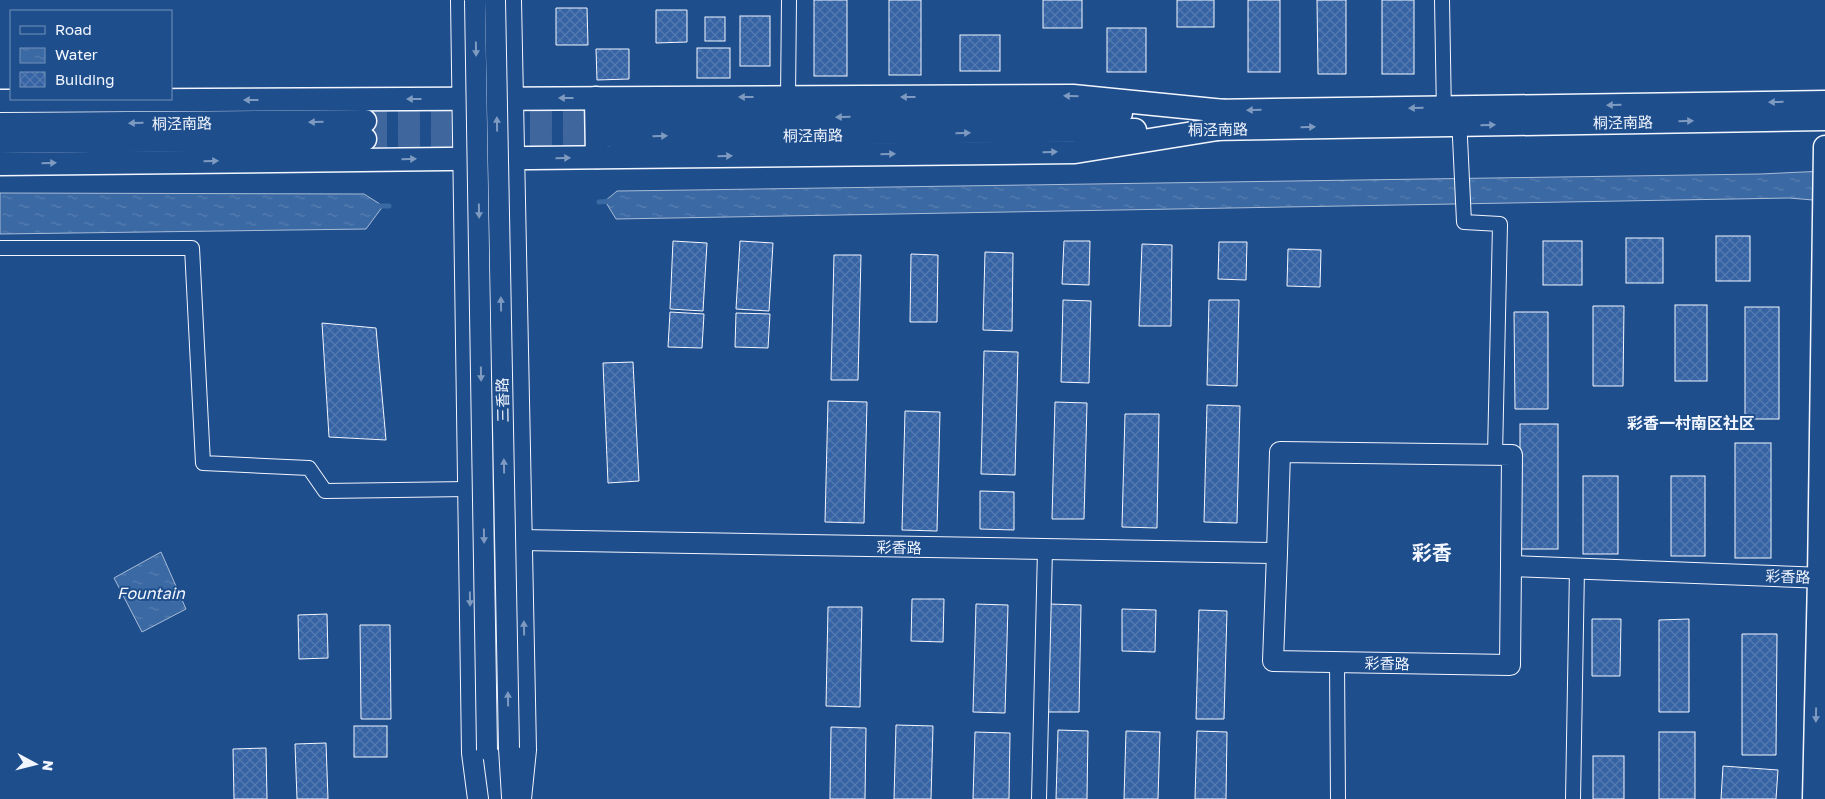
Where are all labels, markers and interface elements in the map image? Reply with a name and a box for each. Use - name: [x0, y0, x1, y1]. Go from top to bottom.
- legend: [10, 10, 172, 100]
- text: Road: [55, 20, 92, 38]
- one-way arrow: [472, 41, 480, 57]
- text: Water: [55, 45, 98, 63]
- text: Building: [55, 70, 115, 88]
- one-way arrow: [1063, 92, 1079, 100]
- one-way arrow: [738, 93, 754, 101]
- one-way arrow: [900, 93, 916, 101]
- one-way arrow: [558, 94, 574, 102]
- one-way arrow: [406, 95, 422, 103]
- one-way arrow: [243, 96, 259, 104]
- one-way arrow: [1768, 98, 1784, 106]
- one-way arrow: [1606, 101, 1622, 109]
- one-way arrow: [1408, 104, 1424, 112]
- one-way arrow: [1246, 106, 1262, 114]
- street label: 桐泾南路: [1593, 112, 1653, 132]
- street label: 桐泾南路: [152, 113, 212, 133]
- one-way arrow: [835, 113, 851, 121]
- one-way arrow: [493, 116, 501, 132]
- one-way arrow: [1678, 117, 1694, 125]
- one-way arrow: [308, 118, 324, 126]
- one-way arrow: [128, 119, 144, 127]
- street label: 桐泾南路: [1188, 119, 1248, 139]
- one-way arrow: [1480, 120, 1496, 128]
- one-way arrow: [1300, 123, 1316, 131]
- street label: 桐泾南路: [783, 125, 843, 145]
- one-way arrow: [955, 129, 971, 137]
- one-way arrow: [652, 132, 668, 140]
- one-way arrow: [1043, 148, 1059, 156]
- one-way arrow: [880, 150, 896, 158]
- one-way arrow: [718, 152, 734, 160]
- one-way arrow: [555, 154, 571, 162]
- one-way arrow: [401, 155, 417, 163]
- one-way arrow: [203, 157, 219, 165]
- one-way arrow: [41, 159, 57, 167]
- one-way arrow: [475, 203, 483, 219]
- one-way arrow: [496, 296, 504, 312]
- one-way arrow: [477, 366, 485, 382]
- street label: 三香路: [493, 377, 511, 423]
- district label: 彩香一村南区社区: [1627, 413, 1755, 433]
- one-way arrow: [499, 458, 507, 474]
- one-way arrow: [480, 528, 488, 544]
- street label: 彩香路: [876, 538, 922, 556]
- district label: 彩香: [1412, 540, 1452, 564]
- street label: 彩香路: [1765, 566, 1811, 586]
- water label: Fountain: [117, 583, 186, 603]
- one-way arrow: [466, 592, 474, 608]
- one-way arrow: [519, 620, 527, 636]
- street label: 彩香路: [1364, 654, 1410, 672]
- one-way arrow: [504, 691, 512, 707]
- one-way arrow: [1812, 707, 1820, 723]
- north arrow: [10, 739, 60, 789]
- text: N: [39, 759, 57, 772]

